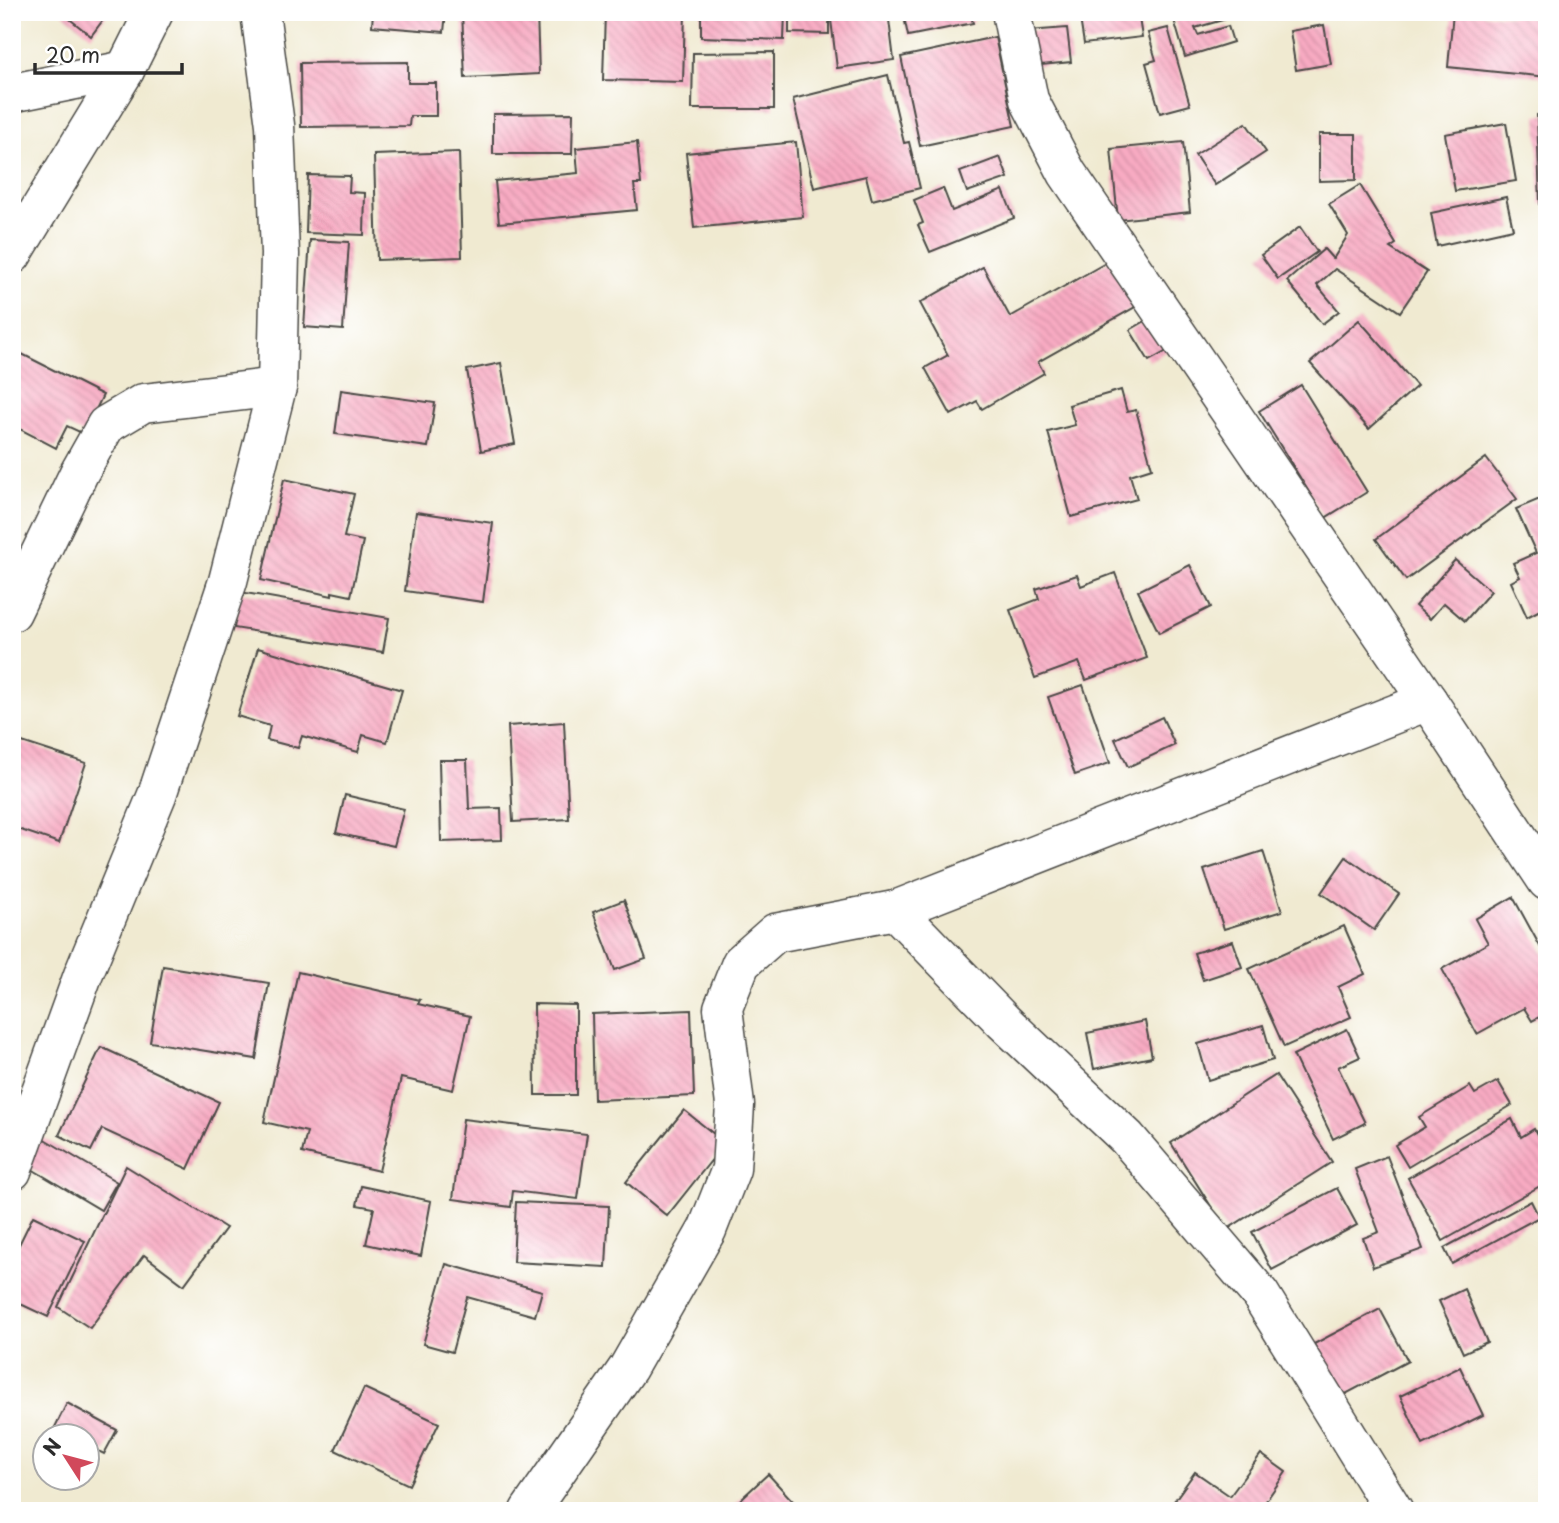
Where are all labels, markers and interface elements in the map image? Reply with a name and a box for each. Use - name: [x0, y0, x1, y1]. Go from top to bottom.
- scale bar: [35, 32, 182, 76]
- text: 20 m: [46, 38, 100, 70]
- north arrow: [32, 1422, 102, 1492]
- text: N: [36, 1432, 67, 1461]

